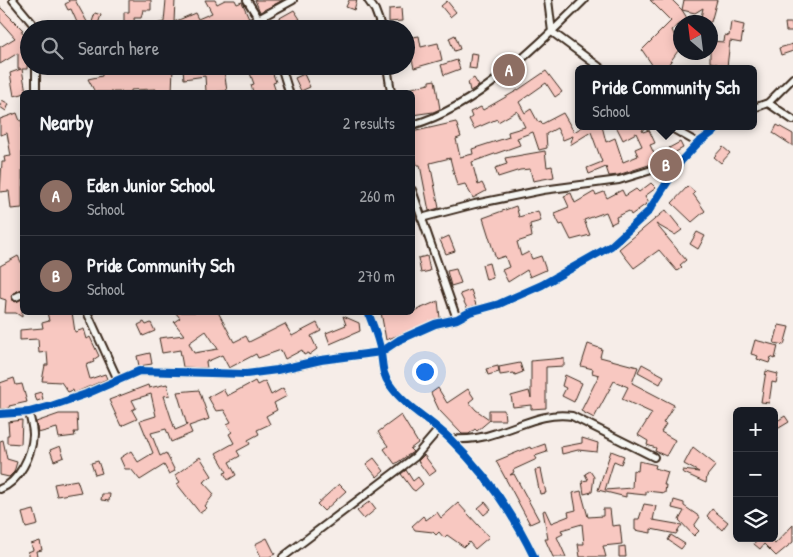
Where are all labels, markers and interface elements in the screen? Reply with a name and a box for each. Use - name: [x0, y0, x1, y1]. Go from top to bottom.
- north arrow: [673, 15, 718, 60]
- search box: [20, 20, 415, 75]
- icon: search: [38, 34, 66, 62]
- text: Search here: [78, 35, 159, 61]
- pin: A: [493, 51, 525, 89]
- popup: [575, 65, 757, 130]
- text: Pride Community Sch: [592, 74, 740, 100]
- text: School: [592, 100, 630, 122]
- text: Nearby: [40, 108, 93, 137]
- text: 2 results: [343, 112, 395, 134]
- pin: B: [650, 146, 682, 184]
- text: Eden Junior School: [87, 172, 215, 198]
- text: A: [52, 185, 60, 207]
- text: 260 m: [359, 185, 395, 207]
- text: School: [87, 198, 124, 220]
- text: Pride Community Sch: [87, 252, 234, 278]
- text: B: [52, 265, 60, 287]
- text: 270 m: [358, 265, 395, 287]
- text: School: [87, 278, 124, 300]
- your location: [412, 359, 438, 385]
- map controls: [733, 407, 778, 542]
- button: +: [733, 407, 778, 452]
- button: −: [733, 452, 778, 497]
- button: layers: [733, 497, 778, 542]

